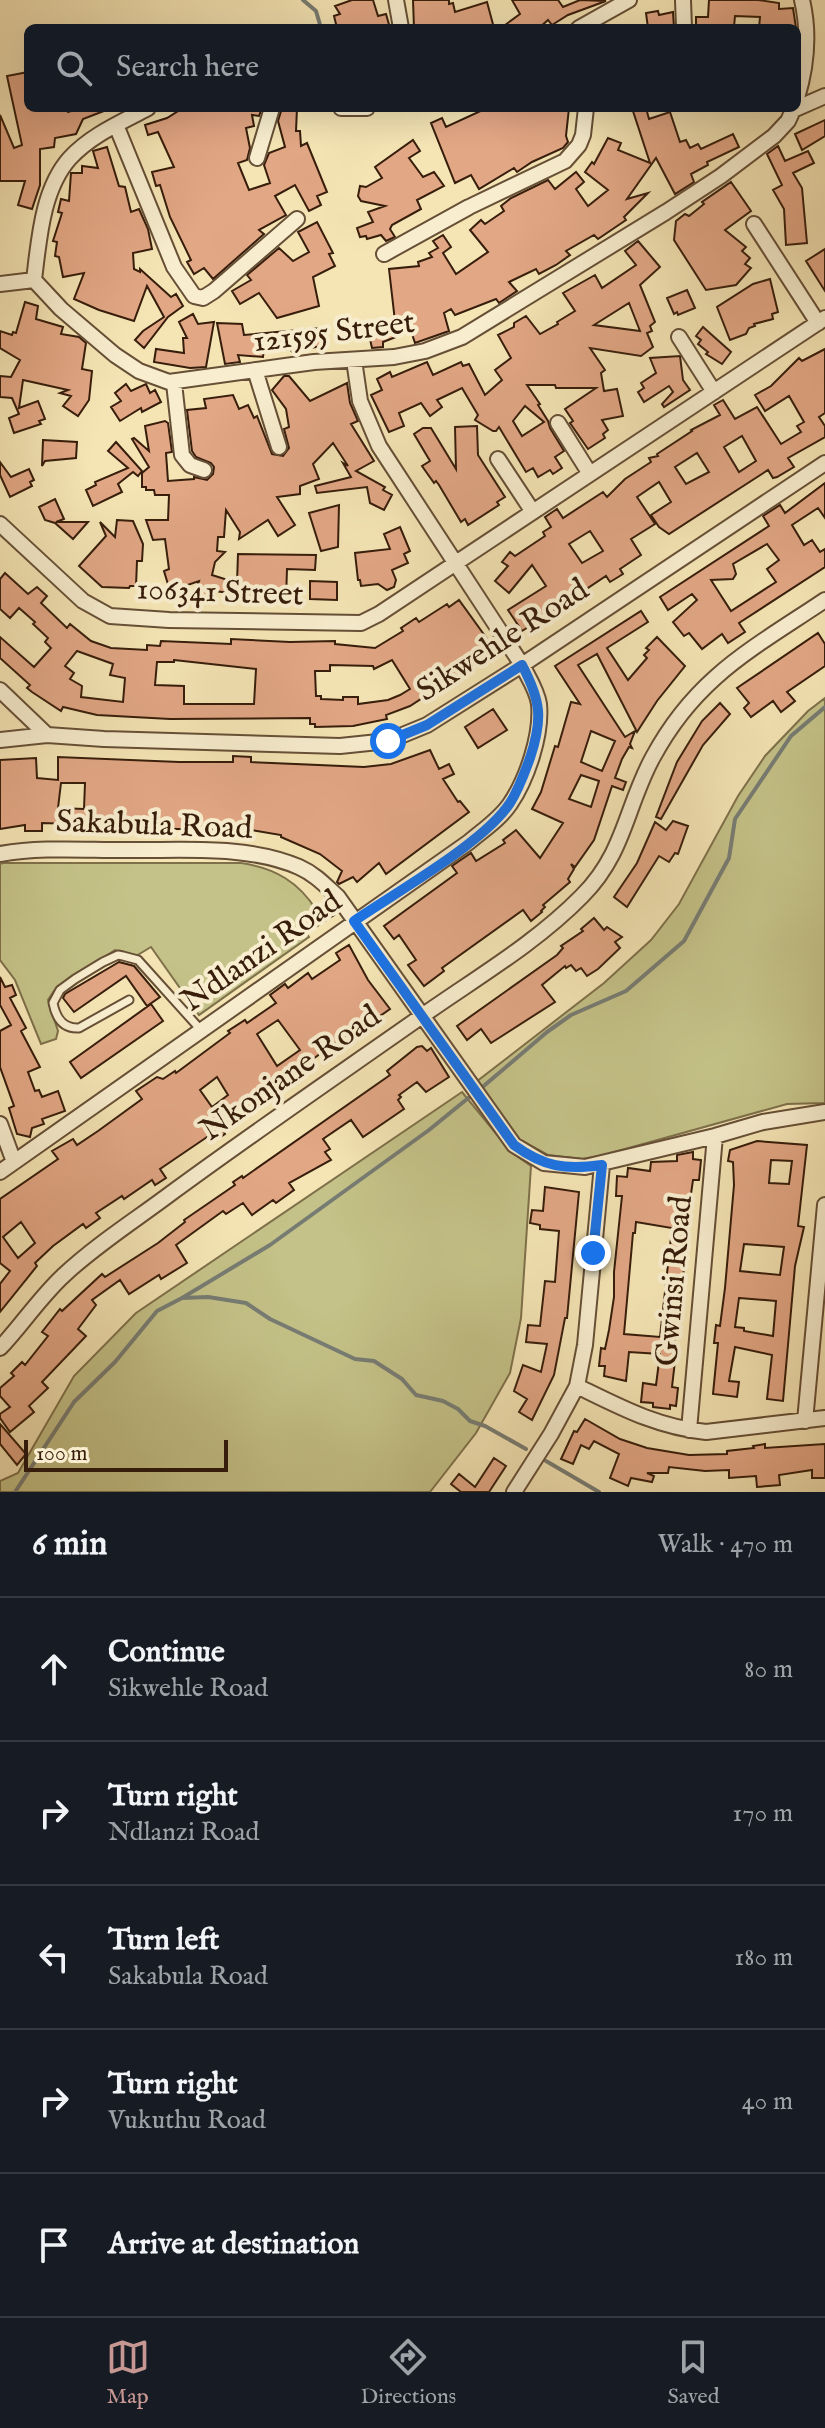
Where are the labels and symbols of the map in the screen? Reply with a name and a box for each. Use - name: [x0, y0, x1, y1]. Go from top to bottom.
- street label: 121595 Street: [251, 303, 417, 363]
- street label: 106341 Street: [136, 570, 304, 616]
- street label: Sikwehle Road: [409, 570, 598, 712]
- route start: [370, 723, 406, 759]
- street label: Sakabula Road: [55, 802, 254, 850]
- street label: Ndlanzi Road: [174, 881, 351, 1022]
- street label: Nkonjane Road: [193, 996, 390, 1151]
- street label: Gwinsi Road: [647, 1193, 703, 1368]
- route end: [575, 1235, 611, 1271]
- scale bar: [24, 1436, 228, 1472]

